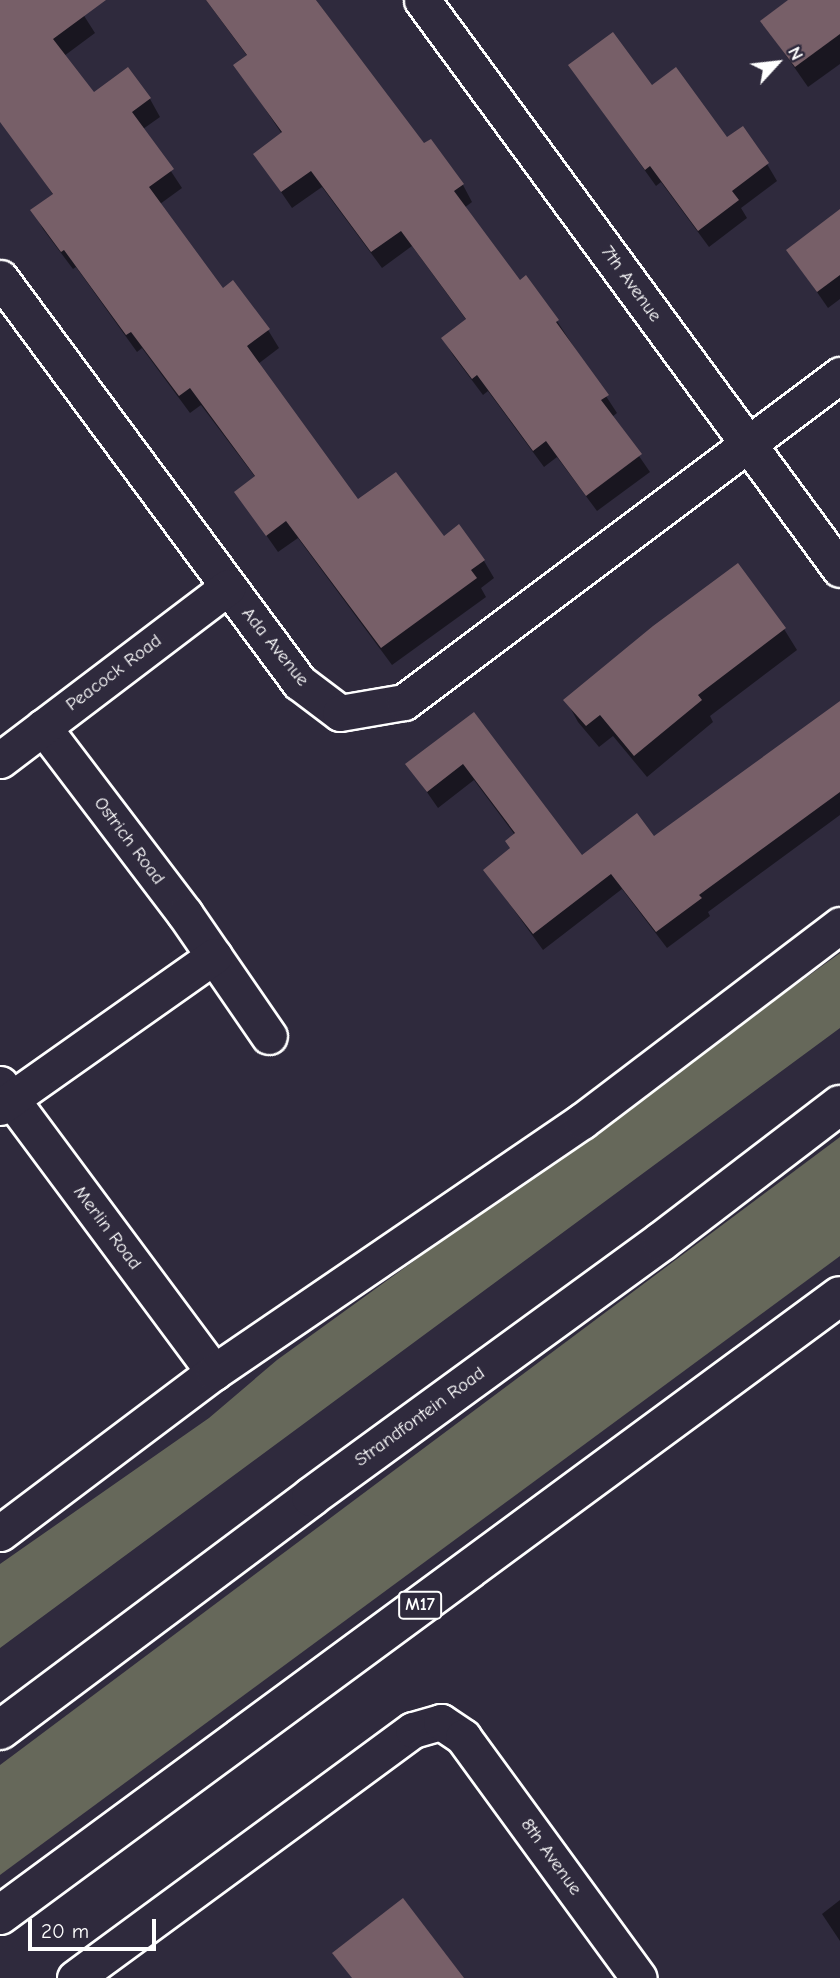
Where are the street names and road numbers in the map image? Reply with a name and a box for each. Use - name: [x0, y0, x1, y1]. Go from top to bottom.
- street label: 7th Avenue: [596, 241, 666, 327]
- street label: Ada Avenue: [236, 603, 314, 691]
- street label: Peacock Road: [62, 630, 166, 716]
- street label: Ostrich Road: [89, 793, 169, 889]
- street label: Merlin Road: [68, 1181, 146, 1275]
- street label: Strandfontein Road: [350, 1362, 490, 1472]
- road number: M17: [397, 1590, 443, 1620]
- street label: 8th Avenue: [515, 1814, 587, 1900]

